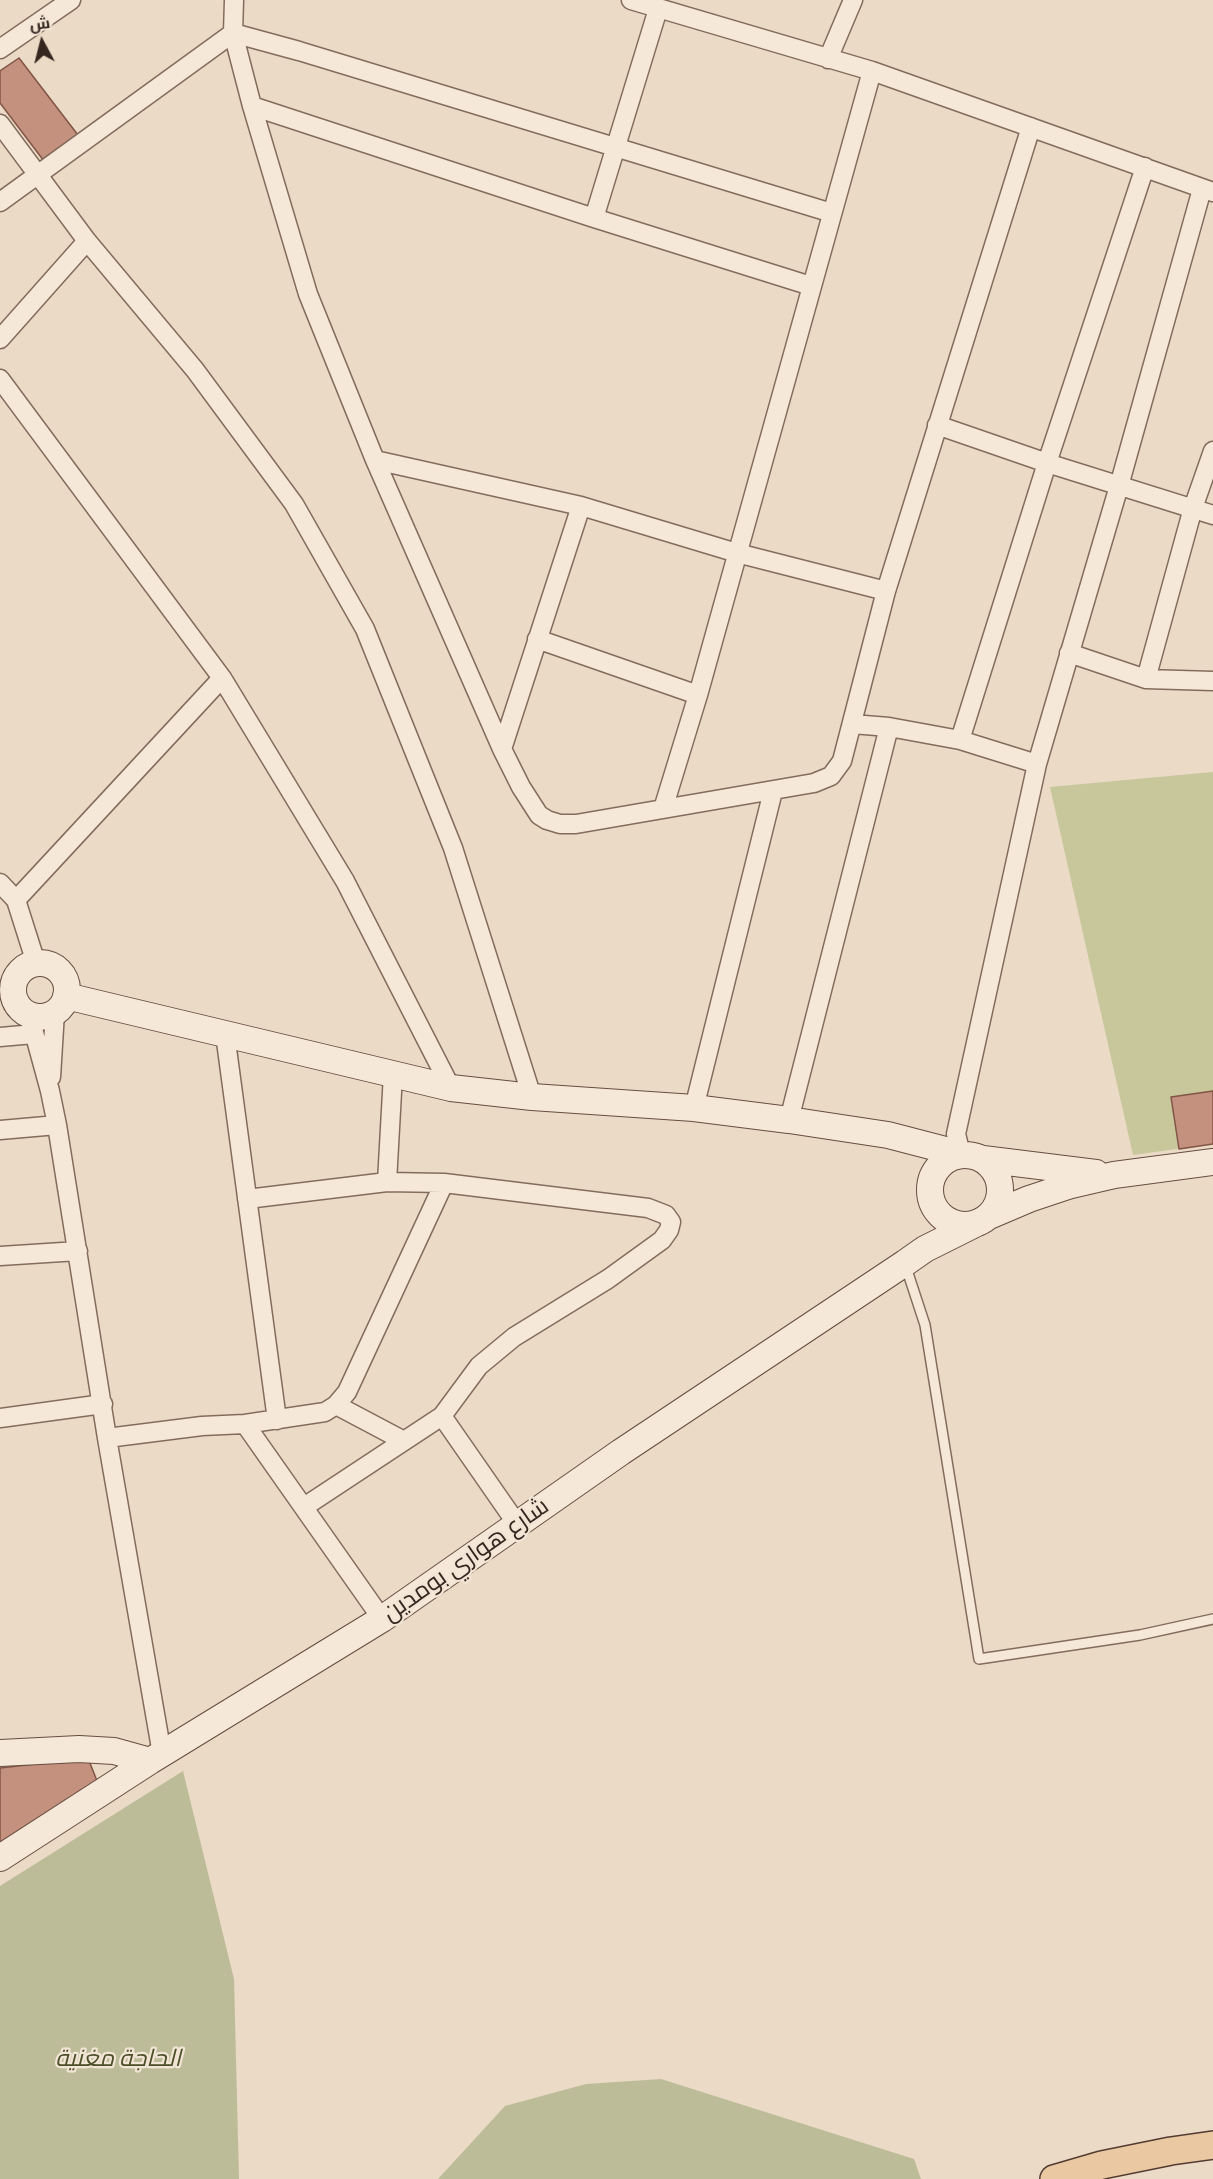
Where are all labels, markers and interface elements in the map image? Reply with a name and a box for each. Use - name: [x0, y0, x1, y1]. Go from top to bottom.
- north arrow: [12, 12, 72, 72]
- text: ش: [28, 13, 51, 34]
- street label: شارع هواري بومدين: [377, 1492, 555, 1628]
- park label: الحاجة مغنية: [55, 2045, 181, 2073]

